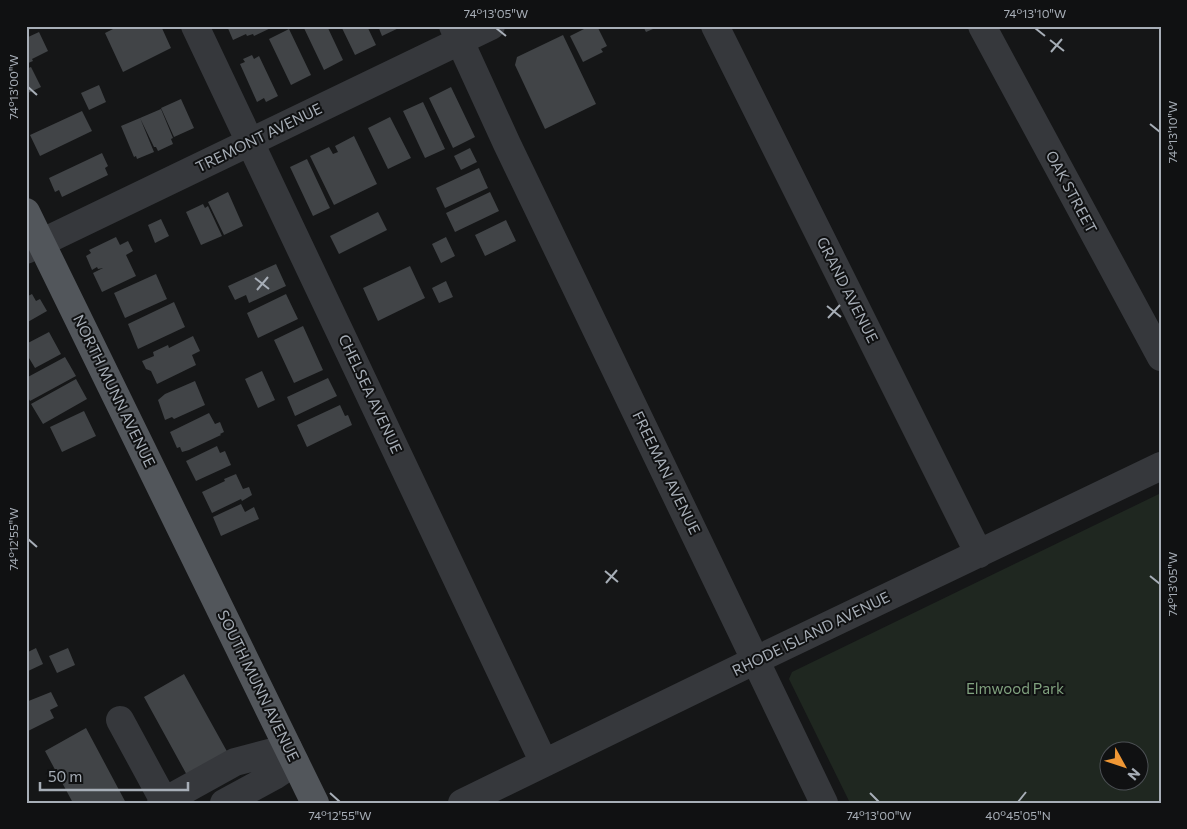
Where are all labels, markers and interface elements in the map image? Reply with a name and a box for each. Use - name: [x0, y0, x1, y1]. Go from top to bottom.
- text: 74°13'05"W: [464, 6, 528, 20]
- text: 74°13'10"W: [1004, 6, 1066, 20]
- text: 74°13'00"W: [6, 54, 20, 120]
- street label: TREMONT AVENUE: [192, 99, 325, 176]
- text: 74°13'10"W: [1165, 101, 1179, 163]
- street label: OAK STREET: [1043, 147, 1101, 236]
- street label: GRAND AVENUE: [813, 234, 882, 346]
- street label: NORTH MUNN AVENUE: [70, 311, 160, 470]
- street label: CHELSEA AVENUE: [335, 331, 406, 456]
- street label: FREEMAN AVENUE: [629, 408, 705, 537]
- text: 74°12'55"W: [6, 507, 20, 571]
- text: 74°13'05"W: [1165, 552, 1179, 616]
- street label: RHODE ISLAND AVENUE: [729, 587, 892, 679]
- street label: SOUTH MUNN AVENUE: [214, 607, 303, 764]
- park label: Elmwood Park: [966, 679, 1064, 697]
- north arrow: [1100, 742, 1150, 792]
- scale bar: [40, 759, 188, 791]
- text: N: [1124, 765, 1144, 784]
- text: 50 m: [48, 767, 82, 785]
- text: 74°12'55"W: [308, 808, 372, 822]
- text: 74°13'00"W: [846, 808, 912, 822]
- text: 40°45'05"N: [985, 808, 1051, 822]

